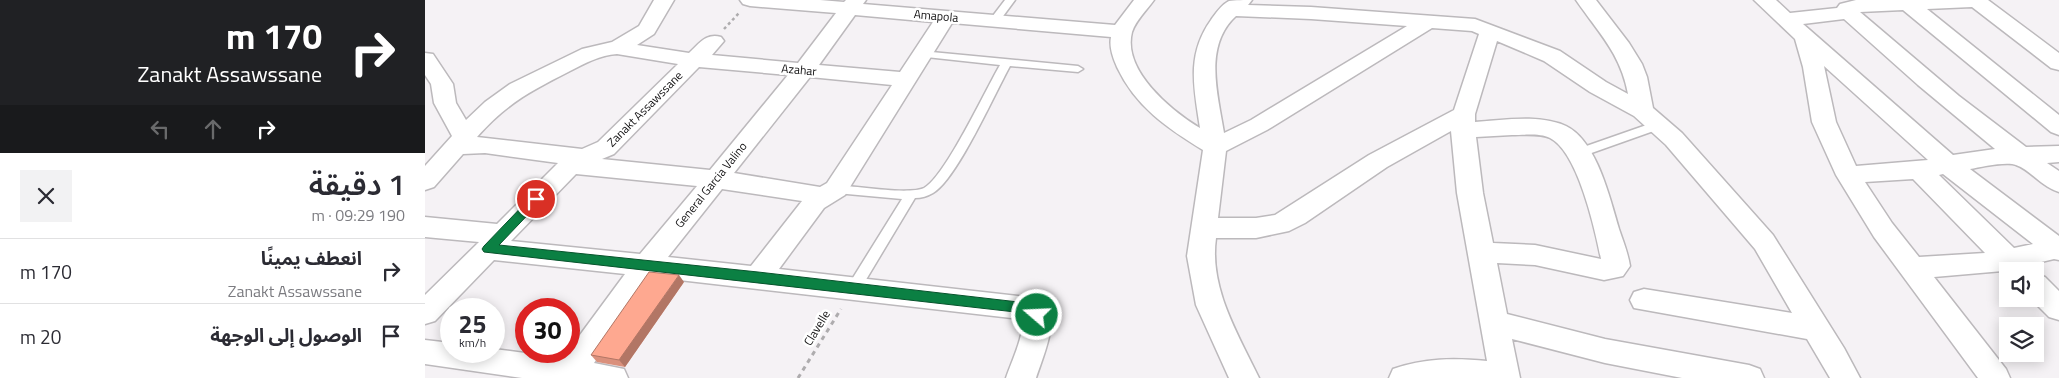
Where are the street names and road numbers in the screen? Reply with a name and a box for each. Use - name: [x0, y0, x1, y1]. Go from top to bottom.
- street label: Amapola: [913, 4, 959, 27]
- street label: Azahar: [781, 59, 817, 81]
- street label: Zanakt Assawssane: [602, 66, 687, 151]
- street label: General Garcia Valino: [670, 137, 751, 232]
- street label: Clavelle: [798, 306, 835, 349]

